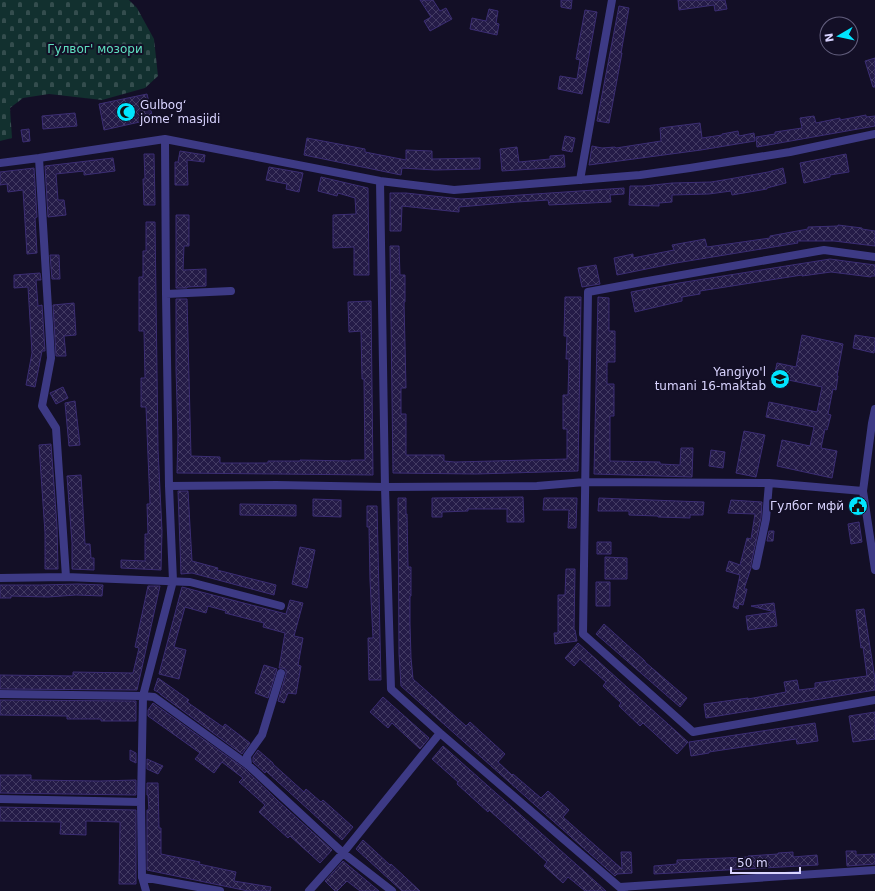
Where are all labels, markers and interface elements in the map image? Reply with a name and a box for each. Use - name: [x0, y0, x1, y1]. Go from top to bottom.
- north arrow: [819, 16, 859, 56]
- text: N: [822, 32, 837, 43]
- park label: Гулвог' мозори: [47, 42, 143, 56]
- place label: Gulbog‘ jome’ masjidi: [139, 98, 220, 126]
- mosque icon: Gulbog‘ jome’ masjidi: [115, 101, 137, 123]
- place label: Yangiyo'l tumani 16-maktab: [655, 365, 766, 393]
- school or university icon: Yangiyo'l tumani 16-maktab: [769, 368, 791, 390]
- public building icon: Гулбог мфй: [847, 495, 869, 517]
- place label: Гулбог мфй: [770, 499, 844, 513]
- scale bar: [731, 849, 800, 875]
- text: 50 m: [737, 856, 768, 870]

